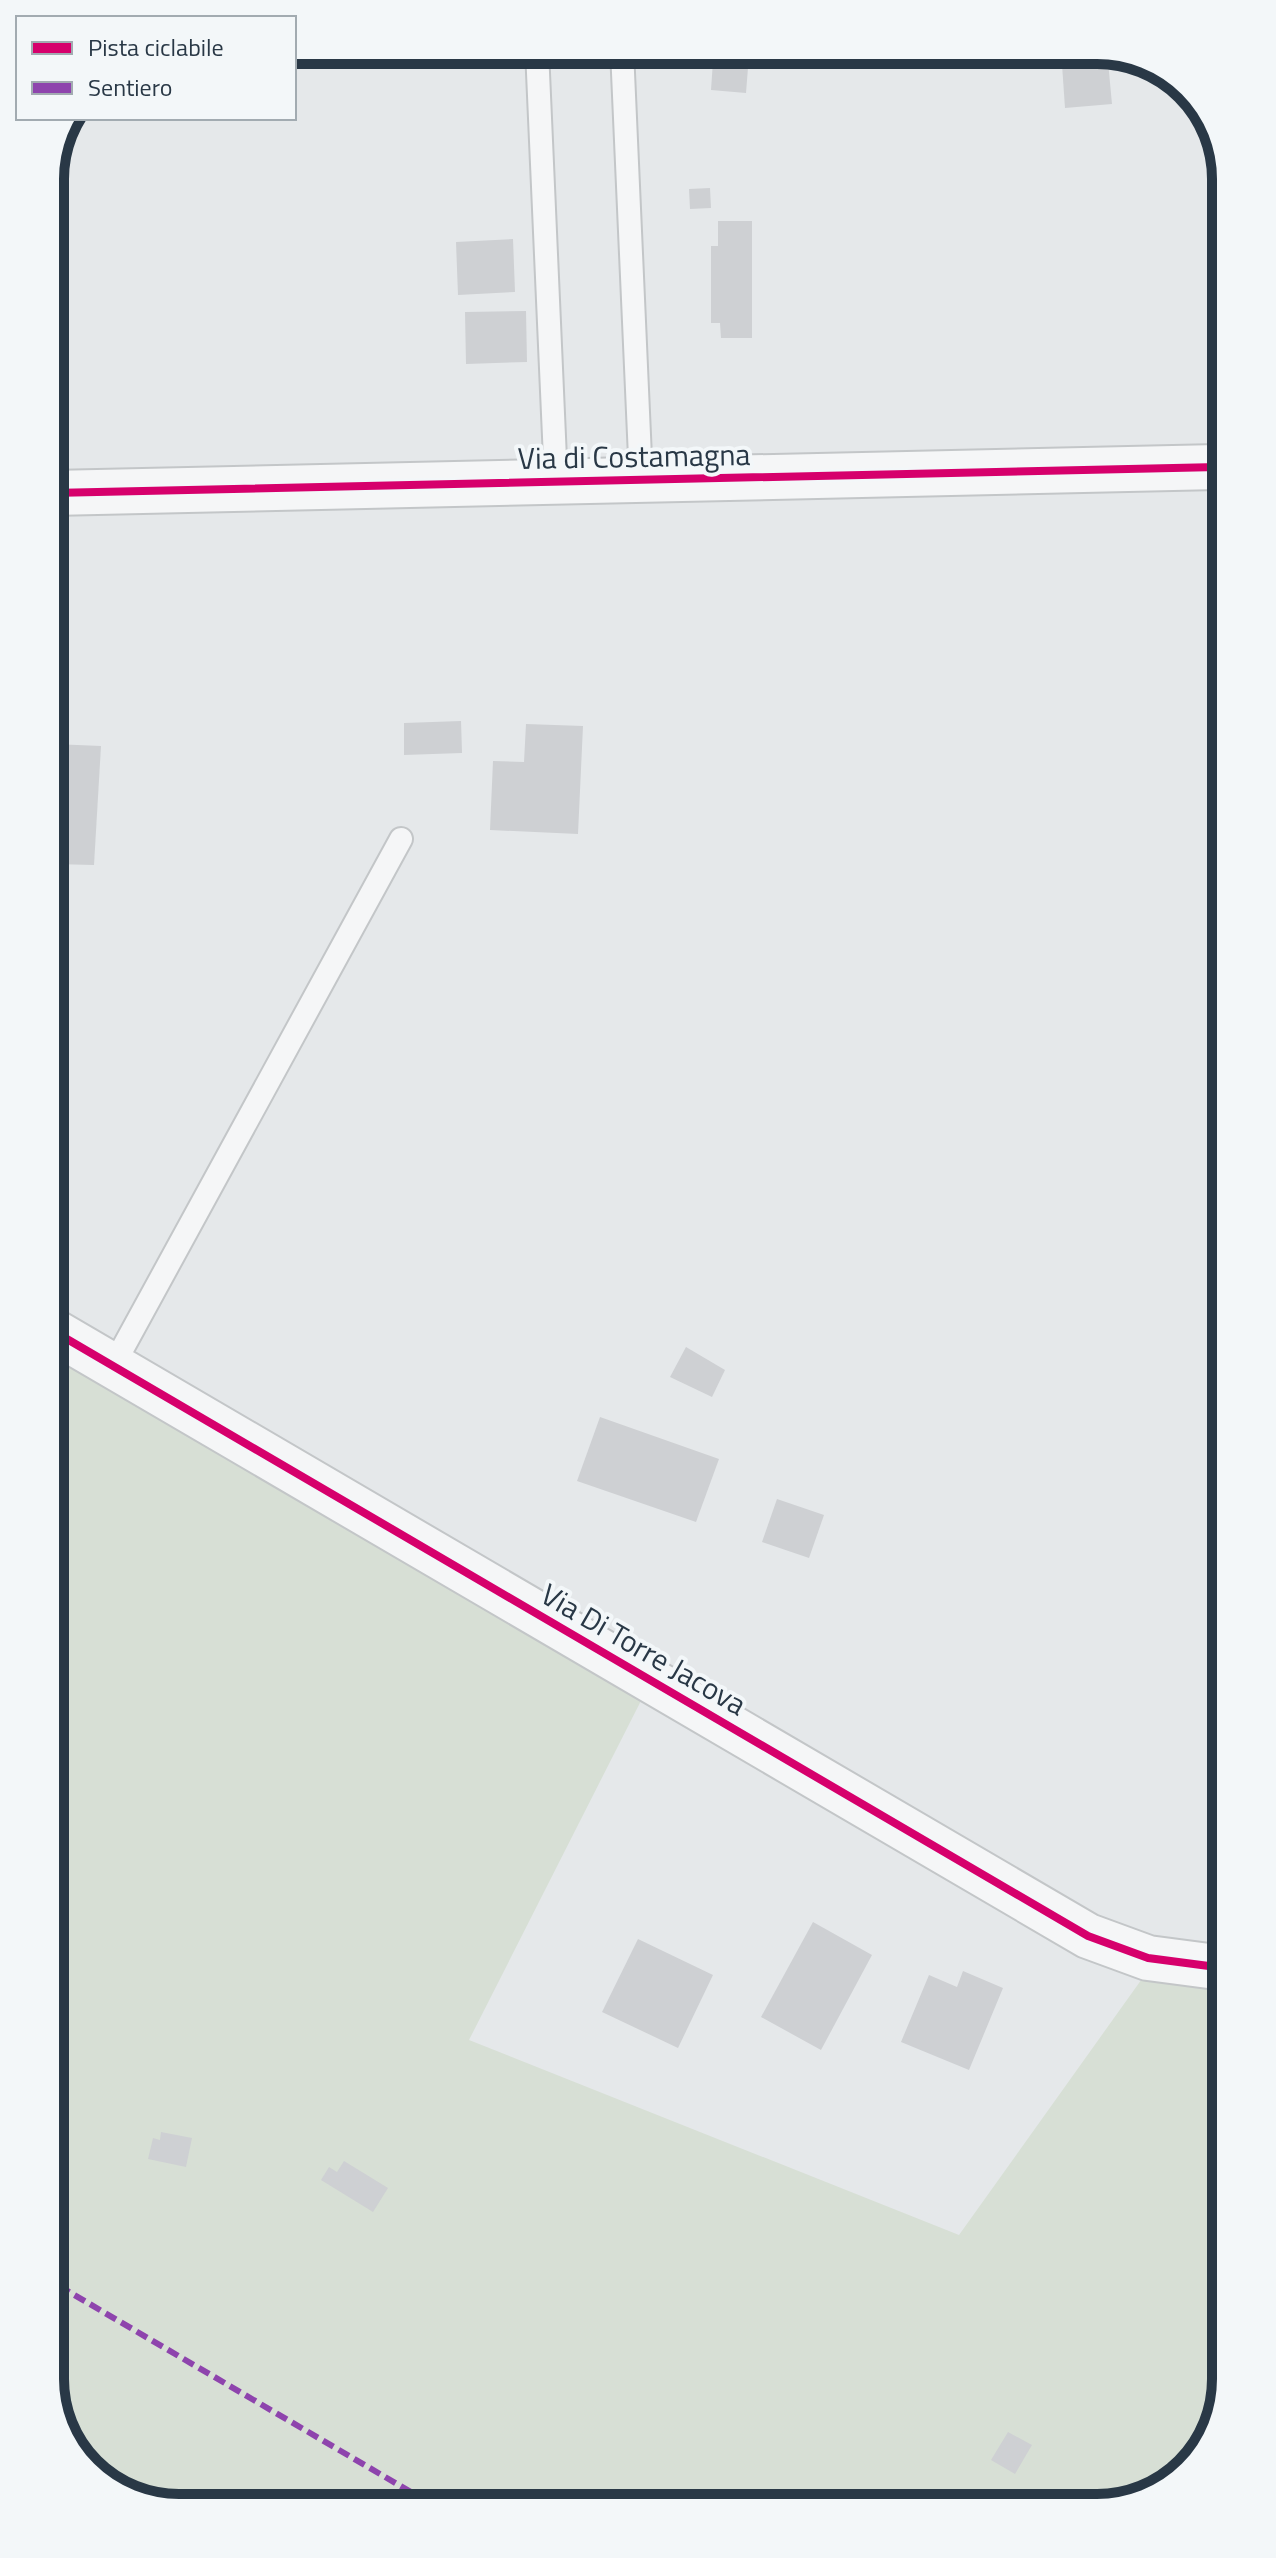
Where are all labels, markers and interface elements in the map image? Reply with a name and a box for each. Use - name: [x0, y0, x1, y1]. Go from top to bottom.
- legend: [16, 16, 296, 120]
- text: Pista ciclabile: [88, 29, 224, 65]
- text: Sentiero: [88, 69, 172, 105]
- street label: Via di Costamagna: [517, 431, 751, 481]
- street label: Via Di Torre Jacova: [533, 1571, 755, 1727]

